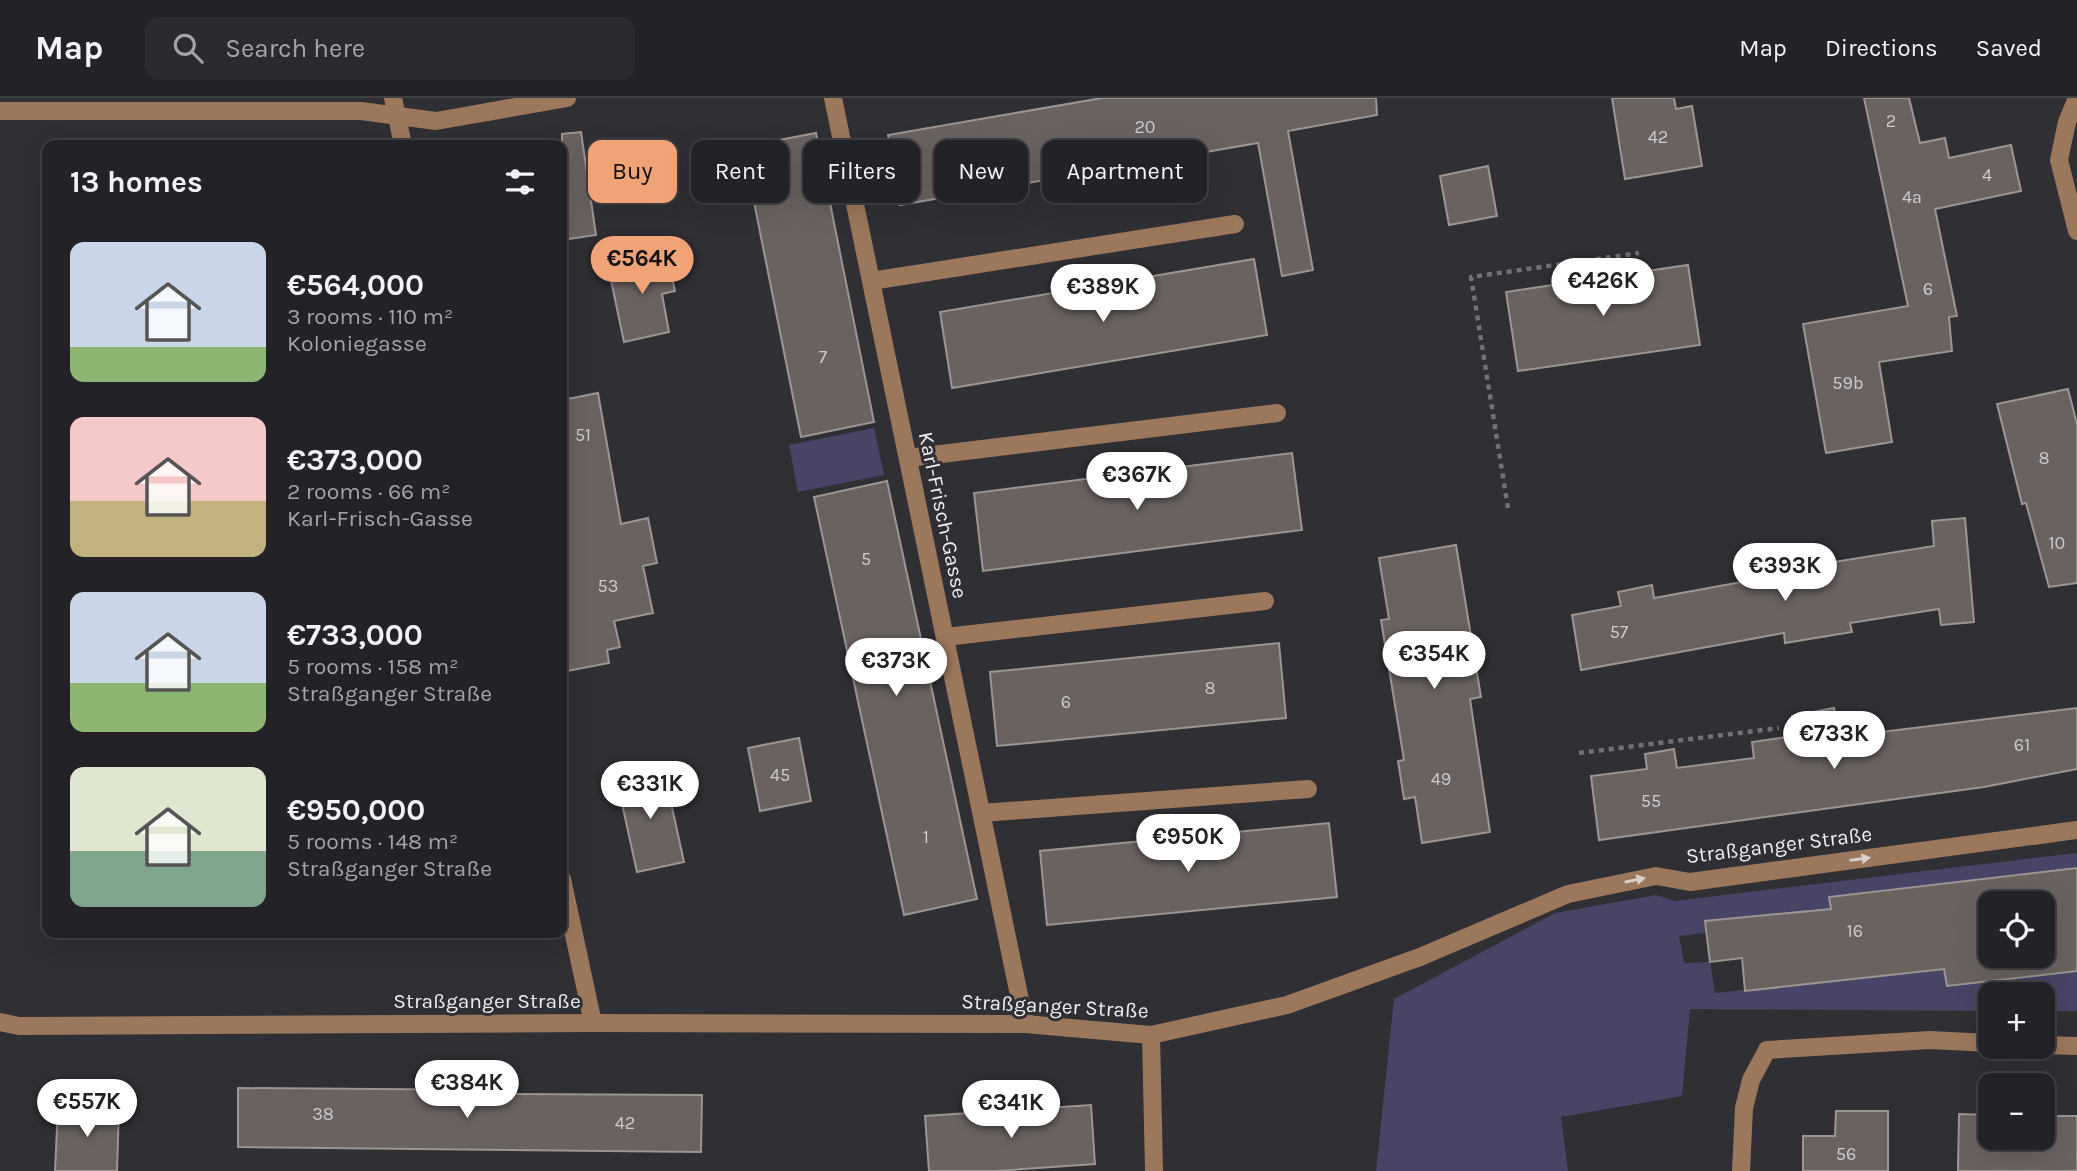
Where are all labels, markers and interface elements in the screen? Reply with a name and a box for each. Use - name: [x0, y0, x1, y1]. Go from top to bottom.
- search box: [145, 17, 635, 80]
- text: Map: [35, 29, 103, 67]
- icon: search: [169, 29, 207, 67]
- text: Search here: [225, 33, 365, 64]
- text: Map: [1739, 34, 1787, 62]
- text: Directions: [1825, 34, 1938, 62]
- text: Saved: [1976, 34, 2042, 62]
- house number: 2: [1886, 110, 1896, 132]
- house number: 20: [1134, 116, 1156, 138]
- house number: 42: [1648, 126, 1668, 148]
- chip: Buy: [588, 140, 677, 203]
- chip: Rent: [691, 140, 789, 203]
- chip: Filters: [803, 140, 920, 203]
- chip: New: [934, 140, 1028, 203]
- chip: Apartment: [1042, 140, 1207, 203]
- icon: filters: [501, 163, 539, 201]
- text: 13 homes: [70, 164, 203, 200]
- house number: 4: [1982, 164, 1992, 186]
- house number: 4a: [1902, 186, 1922, 208]
- pin: €564K: [593, 236, 691, 296]
- text: €564K: [607, 245, 677, 272]
- pin: €426K: [1554, 258, 1652, 318]
- pin: €389K: [1054, 264, 1152, 324]
- text: €564,000: [287, 267, 424, 303]
- text: €426K: [1567, 267, 1639, 294]
- icon: home: [126, 270, 210, 354]
- text: €389K: [1067, 273, 1139, 300]
- house number: 6: [1923, 278, 1933, 300]
- text: 3 rooms · 110 m²: [287, 303, 453, 330]
- text: Koloniegasse: [287, 330, 427, 357]
- house number: 7: [819, 346, 828, 368]
- house number: 59b: [1832, 372, 1864, 394]
- house number: 51: [575, 424, 591, 446]
- street label: Karl-Frisch-Gasse: [914, 429, 972, 601]
- text: €373,000: [287, 442, 423, 478]
- icon: home: [126, 445, 210, 529]
- house number: 8: [2038, 447, 2050, 469]
- pin: €367K: [1088, 452, 1186, 512]
- text: €367K: [1102, 461, 1172, 488]
- text: 2 rooms · 66 m²: [287, 478, 450, 505]
- text: Karl-Frisch-Gasse: [287, 505, 473, 532]
- house number: 10: [2049, 532, 2065, 554]
- pin: €393K: [1736, 544, 1834, 603]
- house number: 5: [861, 548, 871, 570]
- text: €393K: [1749, 552, 1821, 579]
- house number: 53: [598, 575, 618, 597]
- text: €733,000: [287, 617, 423, 653]
- icon: home: [126, 620, 210, 704]
- house number: 57: [1610, 621, 1629, 643]
- pin: €354K: [1385, 632, 1483, 691]
- pin: €373K: [847, 638, 945, 698]
- text: €354K: [1399, 640, 1470, 667]
- text: €373K: [861, 647, 931, 674]
- text: 5 rooms · 158 m²: [287, 653, 458, 680]
- house number: 8: [1204, 677, 1216, 699]
- text: Straßganger Straße: [287, 680, 492, 707]
- house number: 6: [1061, 691, 1071, 713]
- pin: €733K: [1785, 712, 1883, 771]
- text: €733K: [1799, 720, 1869, 747]
- house number: 61: [2014, 734, 2030, 756]
- pin: €331K: [601, 762, 699, 821]
- house number: 45: [770, 764, 790, 786]
- house number: 49: [1431, 768, 1451, 790]
- text: €331K: [617, 770, 683, 797]
- house number: 55: [1641, 790, 1661, 812]
- text: €950,000: [287, 792, 425, 828]
- icon: home: [126, 795, 210, 879]
- pin: €950K: [1139, 814, 1237, 874]
- street label: Straßganger Straße: [1685, 822, 1873, 868]
- text: €950K: [1152, 823, 1224, 850]
- house number: 1: [923, 826, 929, 848]
- text: 5 rooms · 148 m²: [287, 828, 458, 855]
- one-way arrow: [1849, 853, 1871, 864]
- text: Straßganger Straße: [287, 855, 492, 882]
- one-way arrow: [1624, 875, 1646, 886]
- map controls: [1978, 891, 2055, 1150]
- button: locate: [1978, 891, 2055, 968]
- house number: 16: [1847, 920, 1863, 942]
- button: +: [1978, 982, 2055, 1059]
- street label: Straßganger Straße: [393, 989, 581, 1013]
- street label: Straßganger Straße: [961, 989, 1149, 1023]
- pin: €384K: [418, 1060, 516, 1120]
- text: €384K: [431, 1069, 503, 1096]
- button: −: [1978, 1073, 2055, 1150]
- pin: €557K: [38, 1080, 136, 1139]
- pin: €341K: [962, 1080, 1060, 1140]
- text: €557K: [53, 1088, 121, 1115]
- text: €341K: [978, 1089, 1044, 1116]
- house number: 38: [312, 1103, 334, 1125]
- house number: 42: [615, 1112, 635, 1134]
- house number: 56: [1836, 1143, 1856, 1165]

